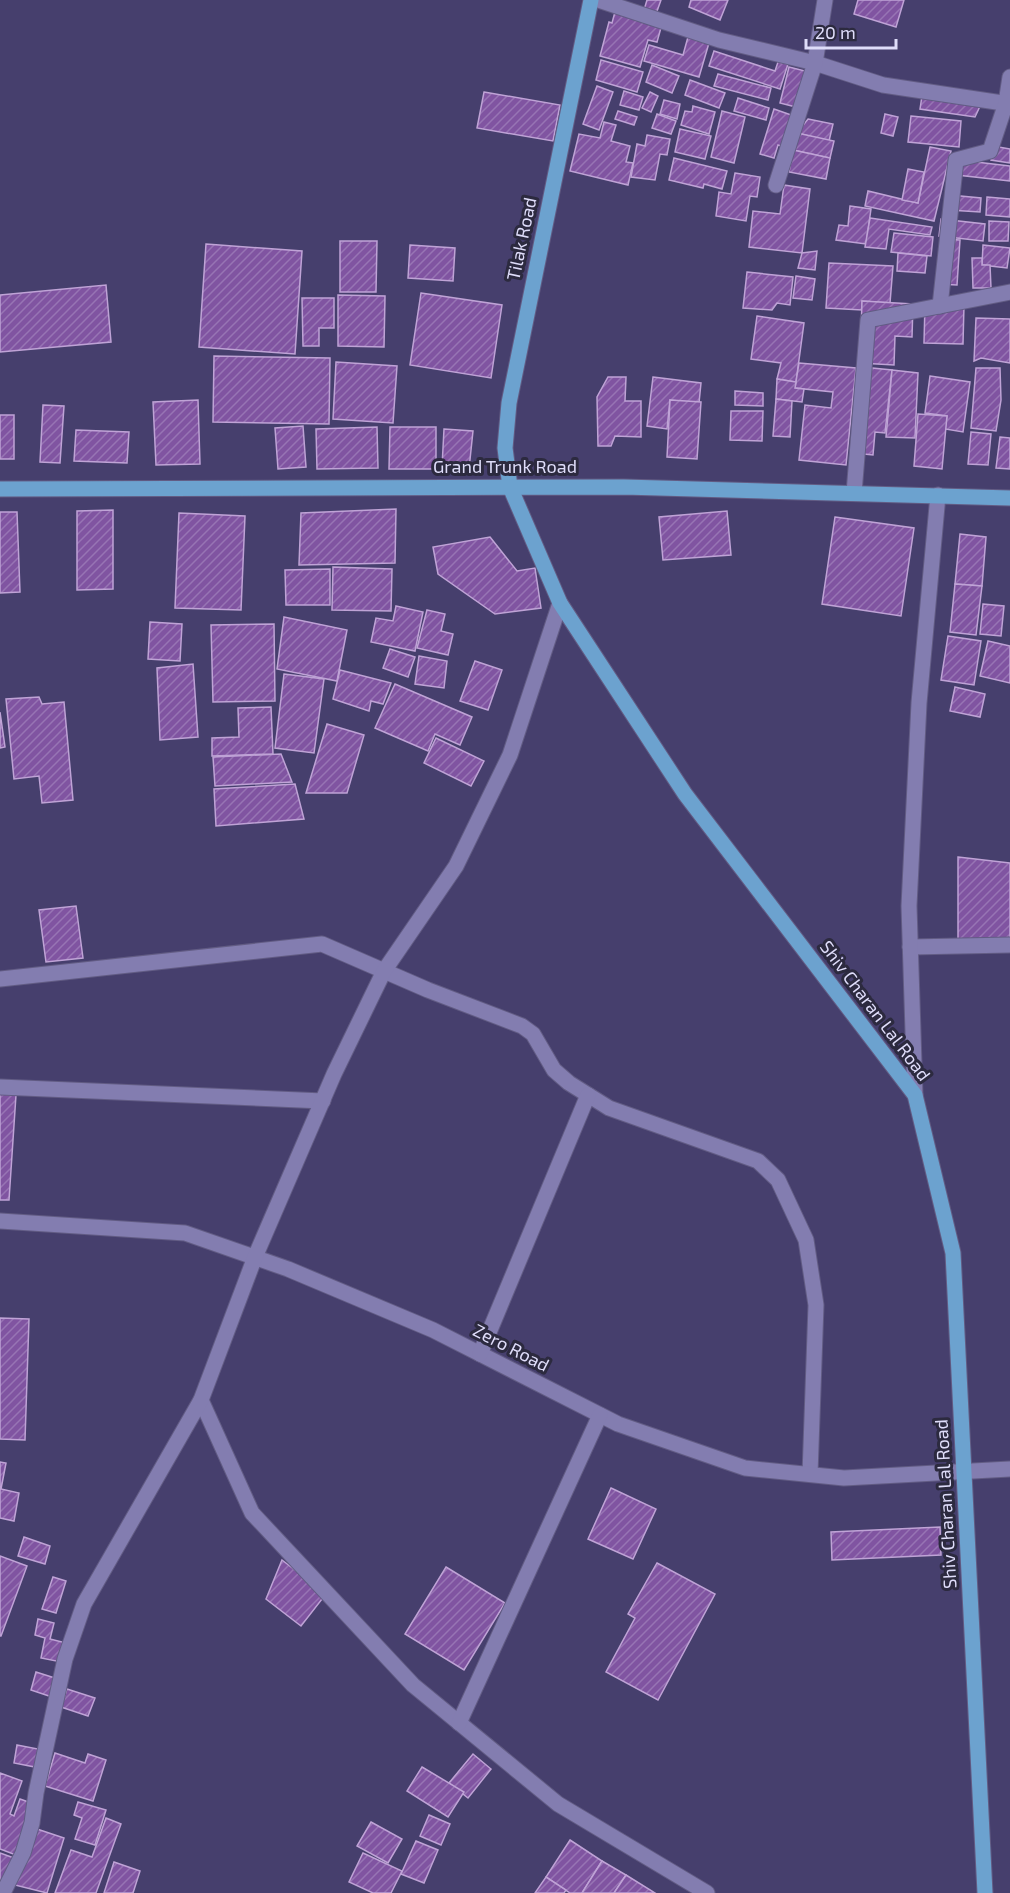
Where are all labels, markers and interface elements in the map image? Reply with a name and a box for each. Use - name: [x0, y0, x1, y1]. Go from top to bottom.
- scale bar: [806, 12, 896, 50]
- text: 20 m: [815, 21, 856, 43]
- street label: Tilak Road: [501, 195, 541, 282]
- street label: Grand Trunk Road: [433, 455, 577, 477]
- street label: Shiv Charan Lal Road: [816, 936, 936, 1085]
- street label: Zero Road: [470, 1319, 553, 1376]
- street label: Shiv Charan Lal Road: [930, 1419, 960, 1589]

